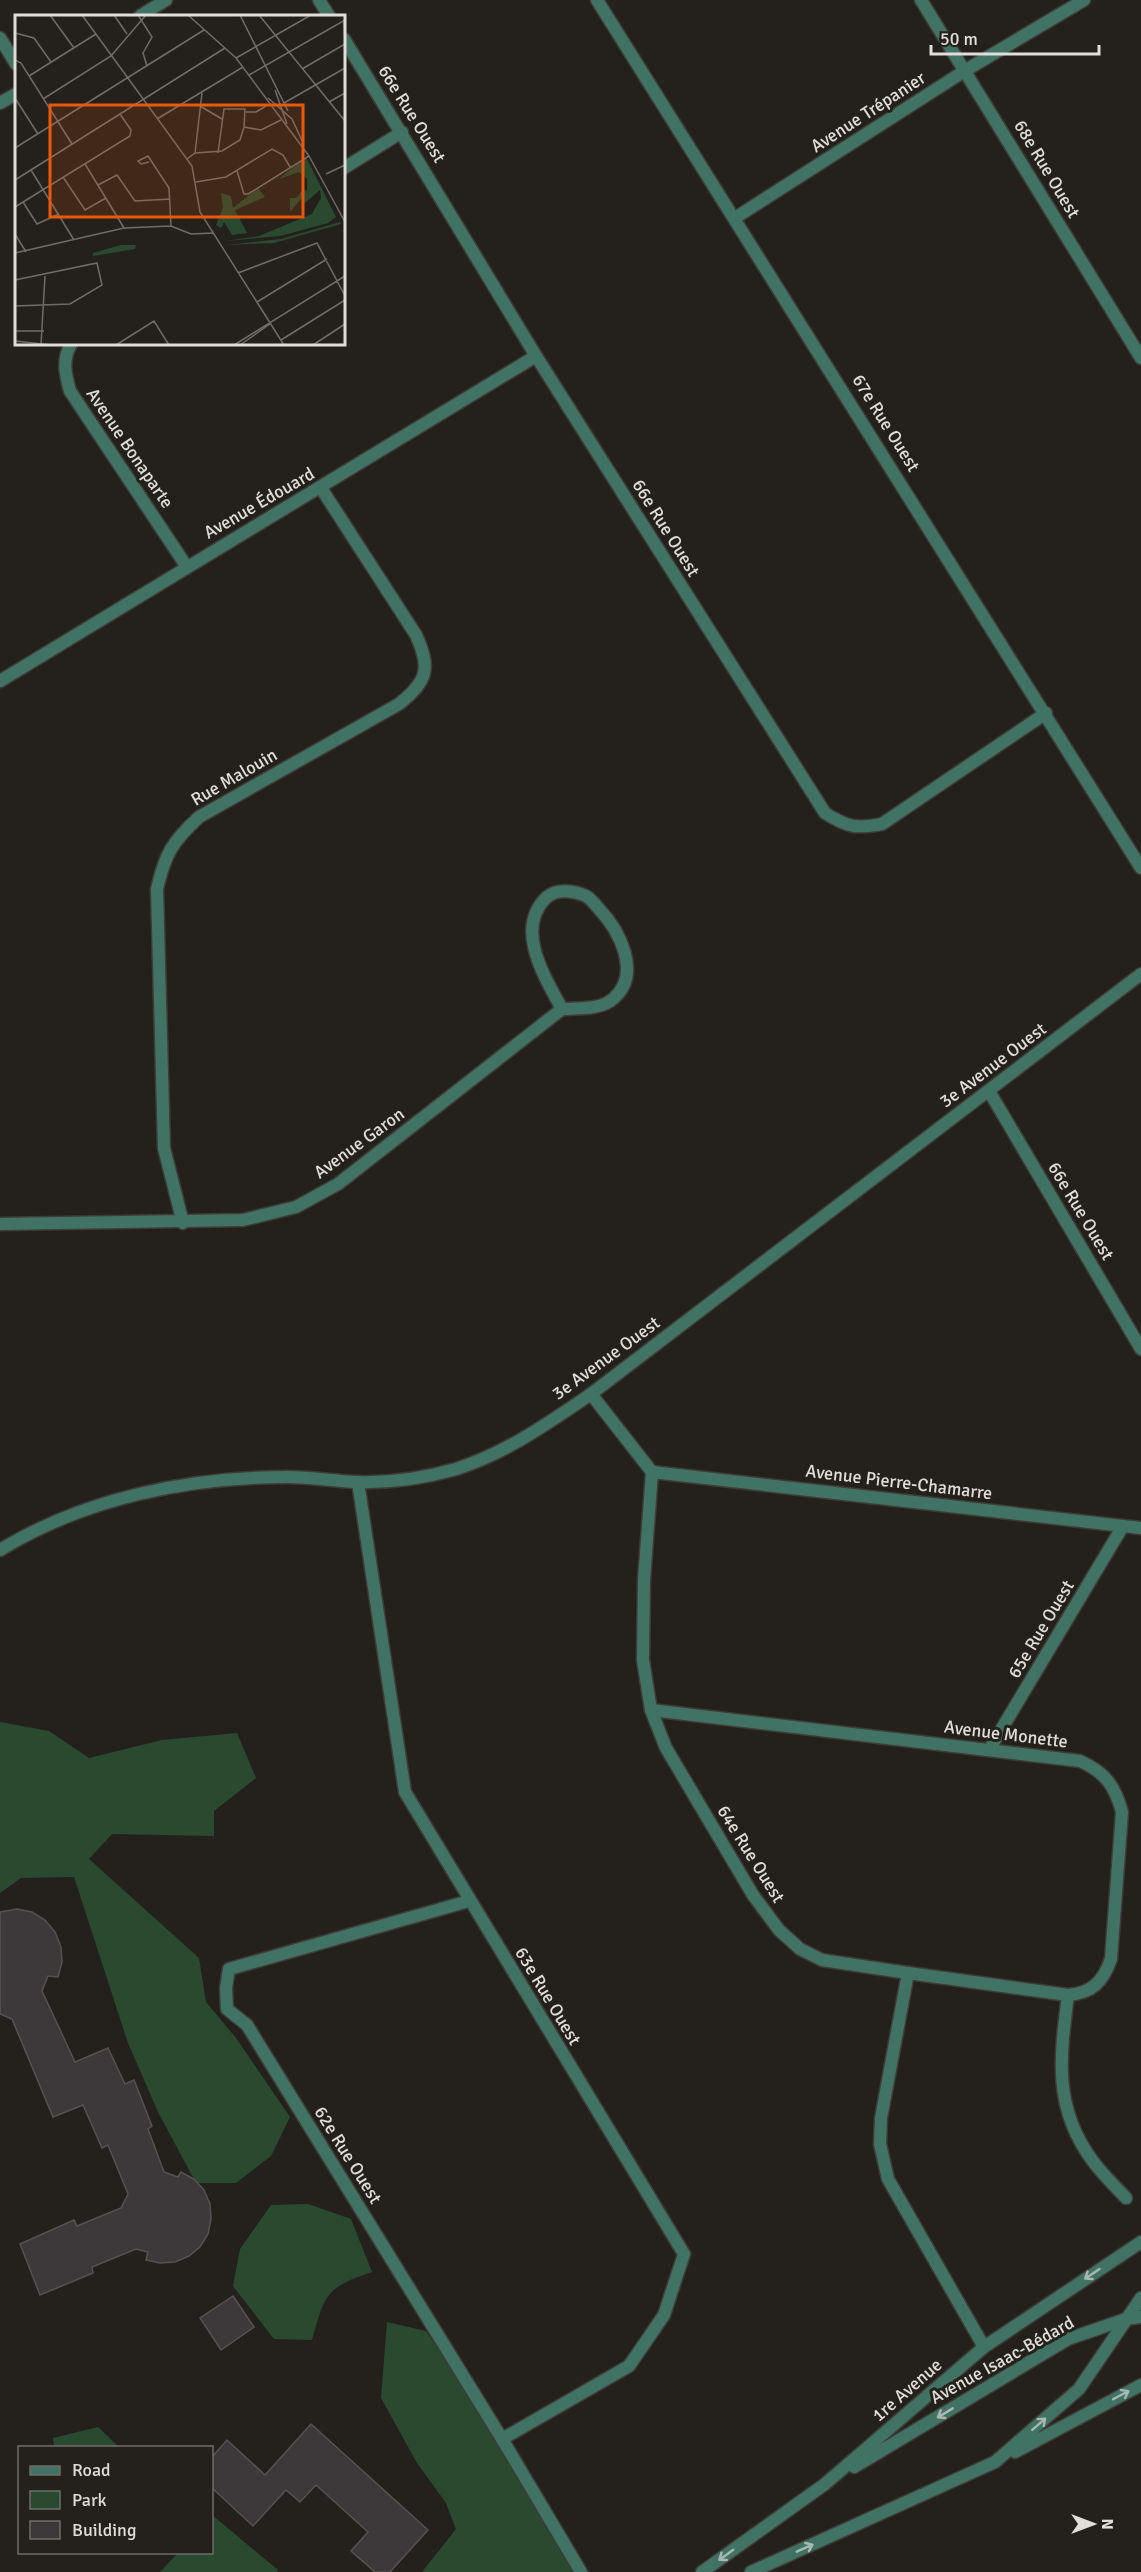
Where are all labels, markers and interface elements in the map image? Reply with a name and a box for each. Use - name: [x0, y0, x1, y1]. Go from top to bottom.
- inset map: [15, 15, 345, 345]
- scale bar: [931, 18, 1099, 56]
- text: 50 m: [940, 28, 978, 50]
- street label: 66e Rue Ouest: [373, 61, 451, 167]
- street label: Avenue Trépanier: [806, 66, 930, 157]
- street label: 68e Rue Ouest: [1009, 116, 1085, 222]
- street label: 67e Rue Ouest: [847, 370, 925, 476]
- street label: Avenue Bonaparte: [82, 384, 178, 512]
- street label: Avenue Édouard: [200, 462, 318, 544]
- street label: 66e Rue Ouest: [627, 475, 705, 581]
- street label: Rue Malouin: [187, 744, 281, 810]
- street label: 3e Avenue Ouest: [935, 1018, 1051, 1112]
- street label: Avenue Garon: [309, 1103, 409, 1183]
- street label: 66e Rue Ouest: [1043, 1158, 1119, 1264]
- street label: 3e Avenue Ouest: [548, 1312, 664, 1404]
- street label: Avenue Pierre-Chamarre: [804, 1460, 994, 1504]
- street label: 65e Rue Ouest: [1003, 1576, 1079, 1682]
- street label: Avenue Monette: [943, 1715, 1069, 1753]
- street label: 64e Rue Ouest: [712, 1801, 790, 1907]
- street label: 63e Rue Ouest: [510, 1943, 586, 2049]
- street label: 62e Rue Ouest: [309, 2102, 387, 2208]
- one-way arrow: [1085, 2268, 1101, 2280]
- street label: Avenue Isaac-Bédard: [926, 2311, 1078, 2409]
- street label: 1re Avenue: [868, 2354, 946, 2426]
- one-way arrow: [1111, 2389, 1129, 2400]
- one-way arrow: [936, 2408, 954, 2419]
- one-way arrow: [1031, 2417, 1046, 2431]
- legend: [18, 2446, 213, 2554]
- text: Road: [72, 2459, 111, 2481]
- text: Park: [72, 2489, 107, 2511]
- north arrow: [1063, 2494, 1123, 2554]
- text: N: [1097, 2518, 1117, 2530]
- text: Building: [72, 2519, 136, 2541]
- one-way arrow: [795, 2542, 813, 2553]
- one-way arrow: [718, 2549, 734, 2561]

